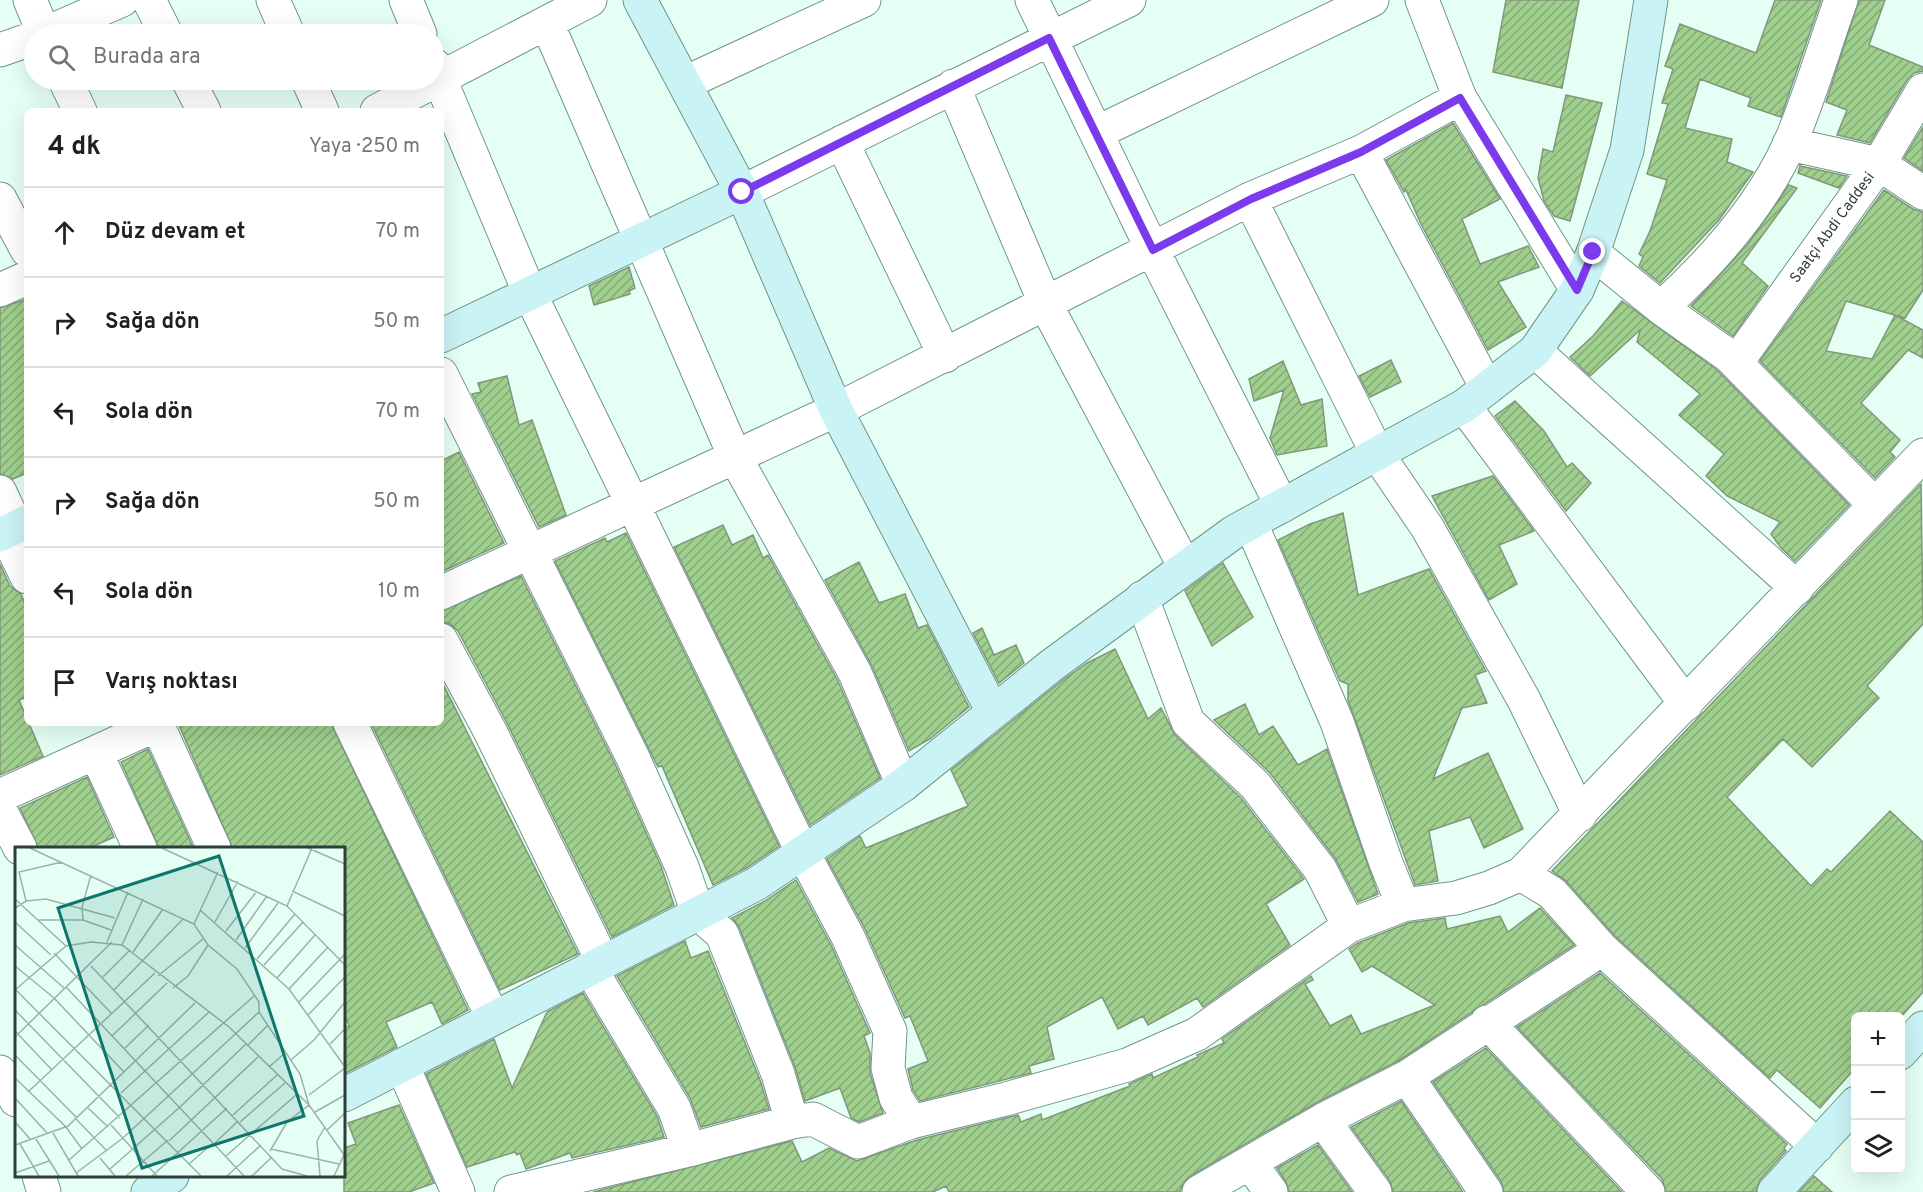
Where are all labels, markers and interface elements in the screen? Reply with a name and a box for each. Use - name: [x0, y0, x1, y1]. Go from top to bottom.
- search box: [24, 24, 444, 90]
- icon: search: [45, 41, 78, 74]
- text: Burada ara: [93, 44, 201, 71]
- text: 4 dk: [48, 131, 101, 164]
- text: Yaya · 250 m: [309, 134, 420, 160]
- street label: Saatçi Abdi Caddesi: [1786, 169, 1880, 287]
- route start: [728, 178, 754, 204]
- icon: ahead: [48, 216, 81, 249]
- text: Düz devam et: [105, 219, 245, 246]
- text: 70 m: [376, 219, 420, 245]
- route end: [1579, 238, 1605, 264]
- icon: right: [48, 306, 81, 339]
- text: Sağa dön: [105, 309, 200, 336]
- text: 50 m: [373, 309, 420, 335]
- icon: left: [48, 396, 81, 429]
- text: Sola dön: [105, 399, 193, 426]
- text: 70 m: [376, 399, 420, 425]
- icon: right: [48, 486, 81, 519]
- text: Sağa dön: [105, 489, 200, 516]
- text: 50 m: [373, 489, 420, 515]
- icon: left: [48, 576, 81, 609]
- text: Sola dön: [105, 579, 193, 606]
- text: 10 m: [378, 579, 420, 605]
- icon: arrive: [48, 666, 81, 699]
- text: Varış noktası: [105, 669, 238, 696]
- inset map: [15, 847, 345, 1177]
- map controls: [1851, 1012, 1905, 1174]
- button: +: [1851, 1012, 1905, 1066]
- button: −: [1851, 1066, 1905, 1120]
- button: layers: [1851, 1120, 1905, 1174]

